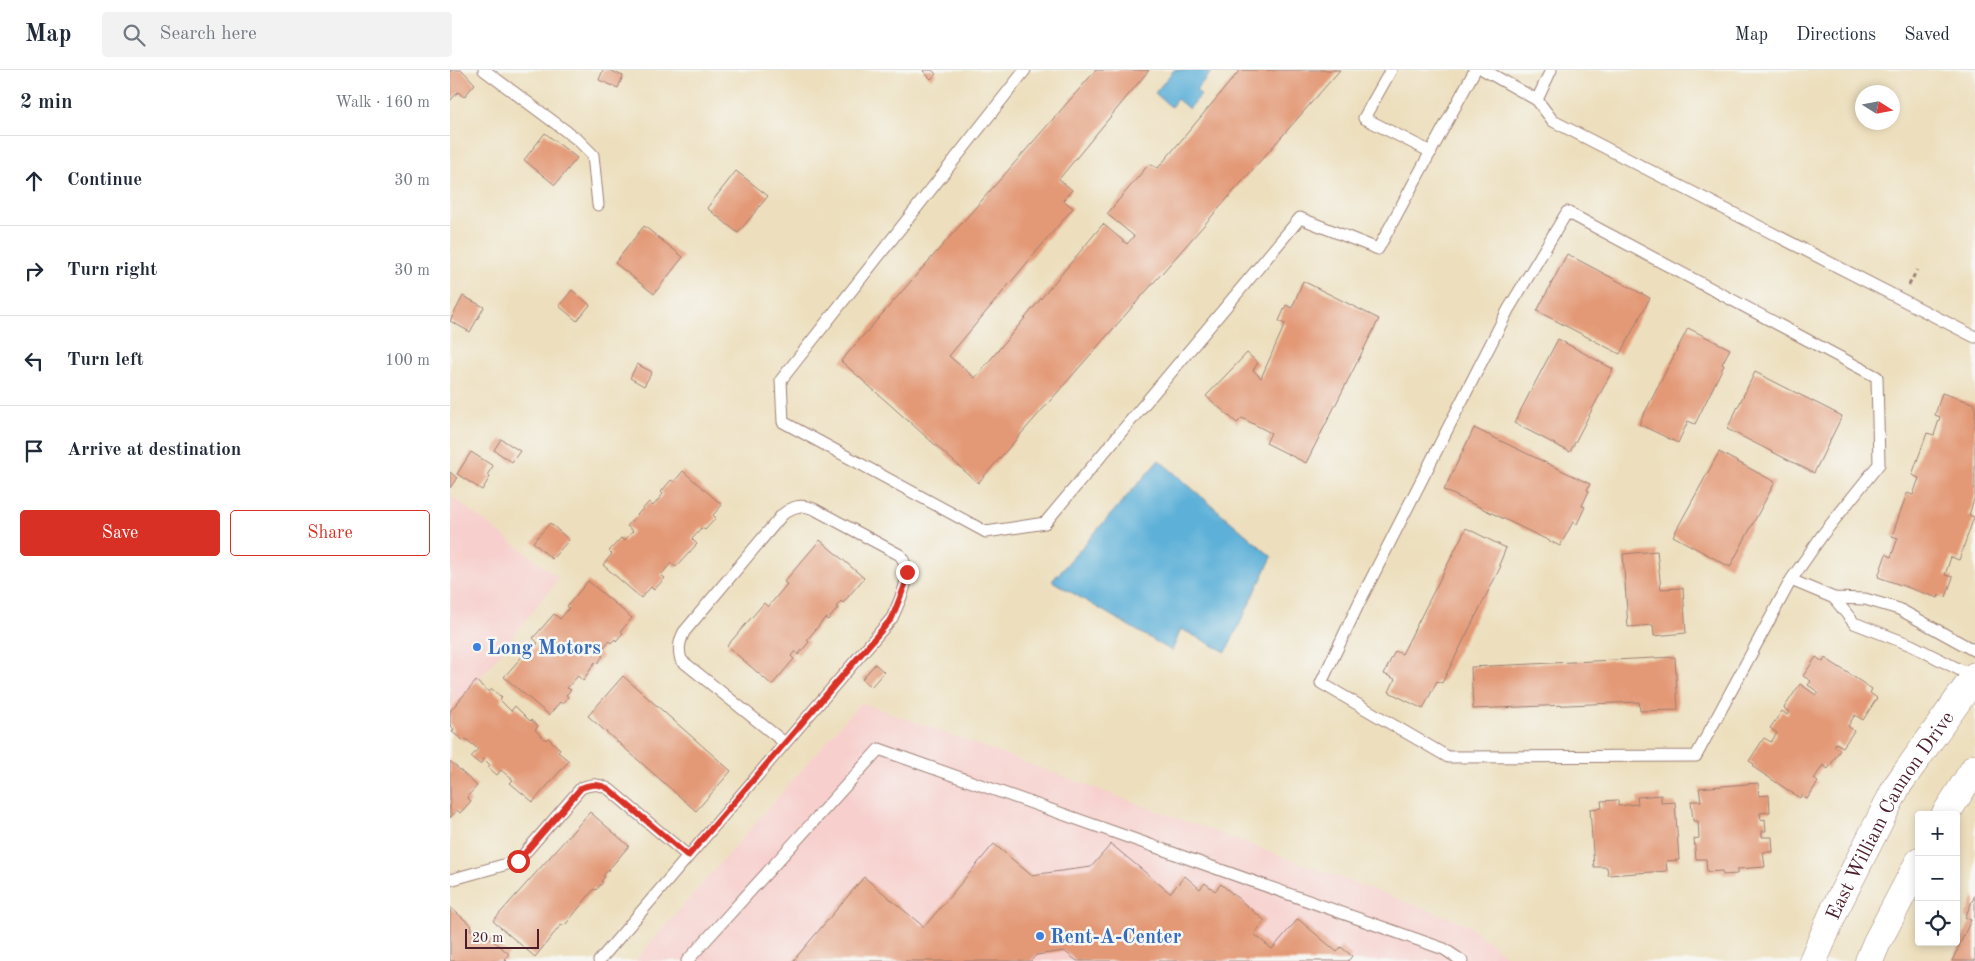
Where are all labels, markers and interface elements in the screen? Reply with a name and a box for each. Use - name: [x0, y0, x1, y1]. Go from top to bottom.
- search box: [102, 12, 452, 57]
- icon: search: [120, 21, 148, 49]
- text: Map: [25, 23, 72, 47]
- text: Search here: [160, 25, 257, 44]
- text: Map: [1735, 26, 1768, 44]
- text: Directions: [1796, 26, 1876, 44]
- text: Saved: [1904, 26, 1950, 44]
- north arrow: [1855, 85, 1900, 130]
- text: 2 min: [20, 92, 73, 113]
- text: Walk · 160 m: [335, 95, 430, 111]
- icon: ahead: [20, 167, 48, 195]
- text: Continue: [67, 171, 142, 190]
- text: 30 m: [394, 173, 430, 189]
- icon: right: [20, 257, 48, 285]
- text: Turn right: [67, 261, 157, 280]
- text: 30 m: [394, 263, 430, 279]
- icon: left: [20, 347, 48, 375]
- text: Turn left: [67, 351, 144, 370]
- text: 100 m: [385, 353, 430, 369]
- icon: arrive: [20, 437, 48, 465]
- text: Arrive at destination: [67, 441, 241, 460]
- button: Save: [20, 510, 220, 556]
- button: Share: [230, 510, 430, 556]
- route end: [896, 561, 919, 584]
- place label: Long Motors: [487, 639, 601, 659]
- marker: Long Motors: [471, 641, 483, 653]
- street label: East William Cannon Drive: [1824, 708, 1959, 923]
- map controls: [1915, 811, 1960, 946]
- button: +: [1915, 811, 1960, 856]
- route start: [507, 850, 530, 873]
- button: −: [1915, 856, 1960, 901]
- button: locate: [1915, 901, 1960, 946]
- scale bar: [465, 926, 539, 949]
- place label: Rent-A-Center: [1050, 928, 1182, 948]
- marker: Rent-A-Center: [1034, 930, 1046, 942]
- text: 20 m: [472, 931, 503, 945]

